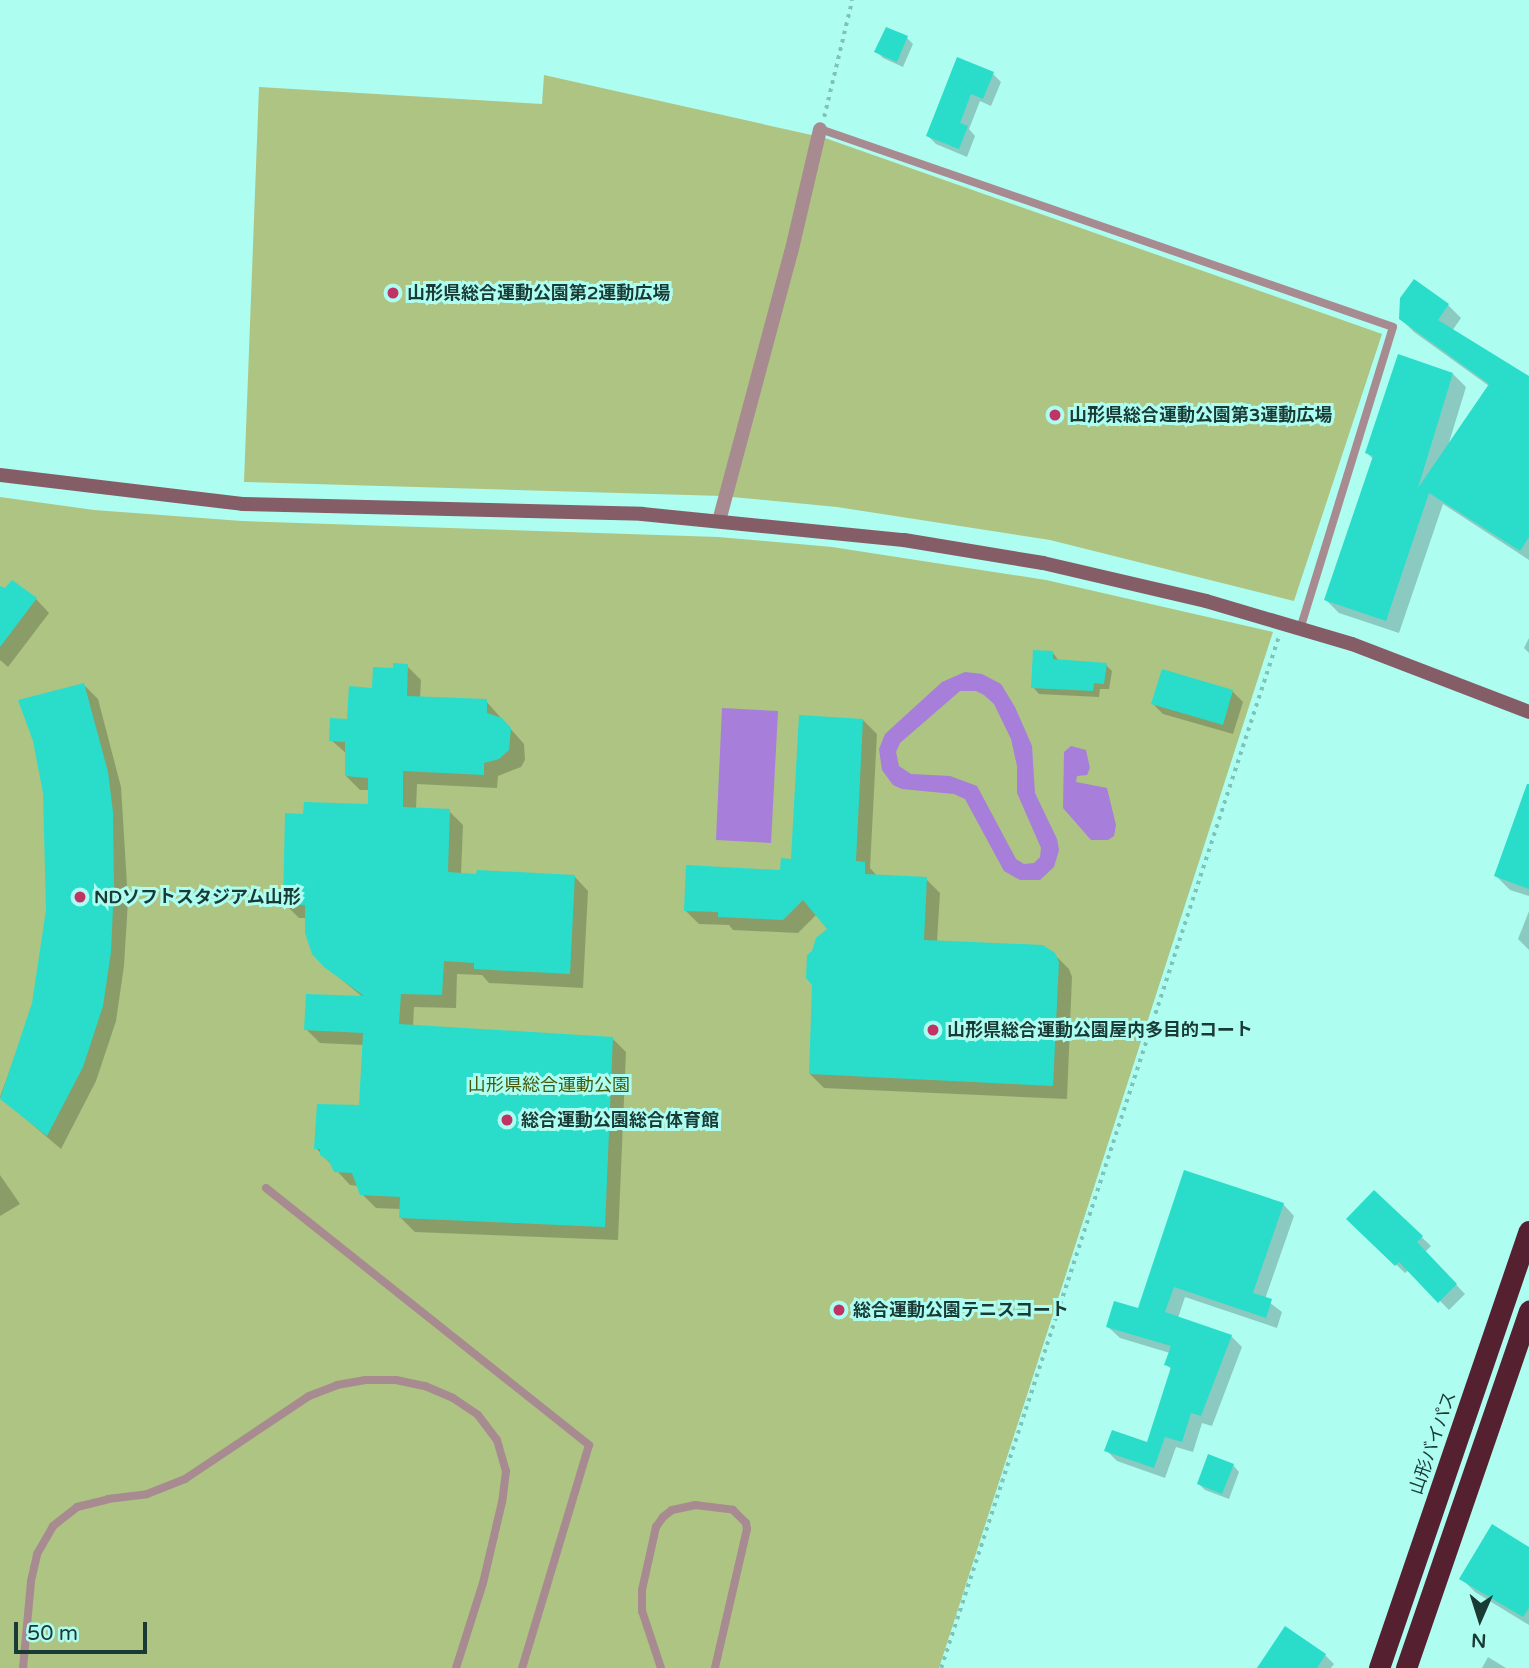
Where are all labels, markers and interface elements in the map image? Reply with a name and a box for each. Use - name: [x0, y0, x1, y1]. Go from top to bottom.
- place label: 山形県総合運動公園第2運動広場: [407, 282, 670, 304]
- marker: 山形県総合運動公園第2運動広場: [385, 285, 401, 301]
- place label: 山形県総合運動公園第3運動広場: [1069, 404, 1332, 426]
- marker: 山形県総合運動公園第3運動広場: [1047, 407, 1063, 423]
- place label: NDソフトスタジアム山形: [94, 886, 302, 908]
- marker: NDソフトスタジアム山形: [72, 889, 88, 905]
- place label: 山形県総合運動公園屋内多目的コート: [947, 1019, 1253, 1041]
- marker: 山形県総合運動公園屋内多目的コート: [925, 1022, 941, 1038]
- park label: 山形県総合運動公園: [468, 1074, 630, 1096]
- place label: 総合運動公園総合体育館: [521, 1109, 719, 1131]
- marker: 総合運動公園総合体育館: [499, 1112, 515, 1128]
- place label: 総合運動公園テニスコート: [853, 1299, 1069, 1321]
- marker: 総合運動公園テニスコート: [831, 1302, 847, 1318]
- street label: 山形バイパス: [1405, 1388, 1461, 1498]
- north arrow: [1445, 1584, 1515, 1654]
- scale bar: [18, 1608, 150, 1652]
- text: 50 m: [27, 1621, 78, 1646]
- text: N: [1471, 1629, 1487, 1651]

